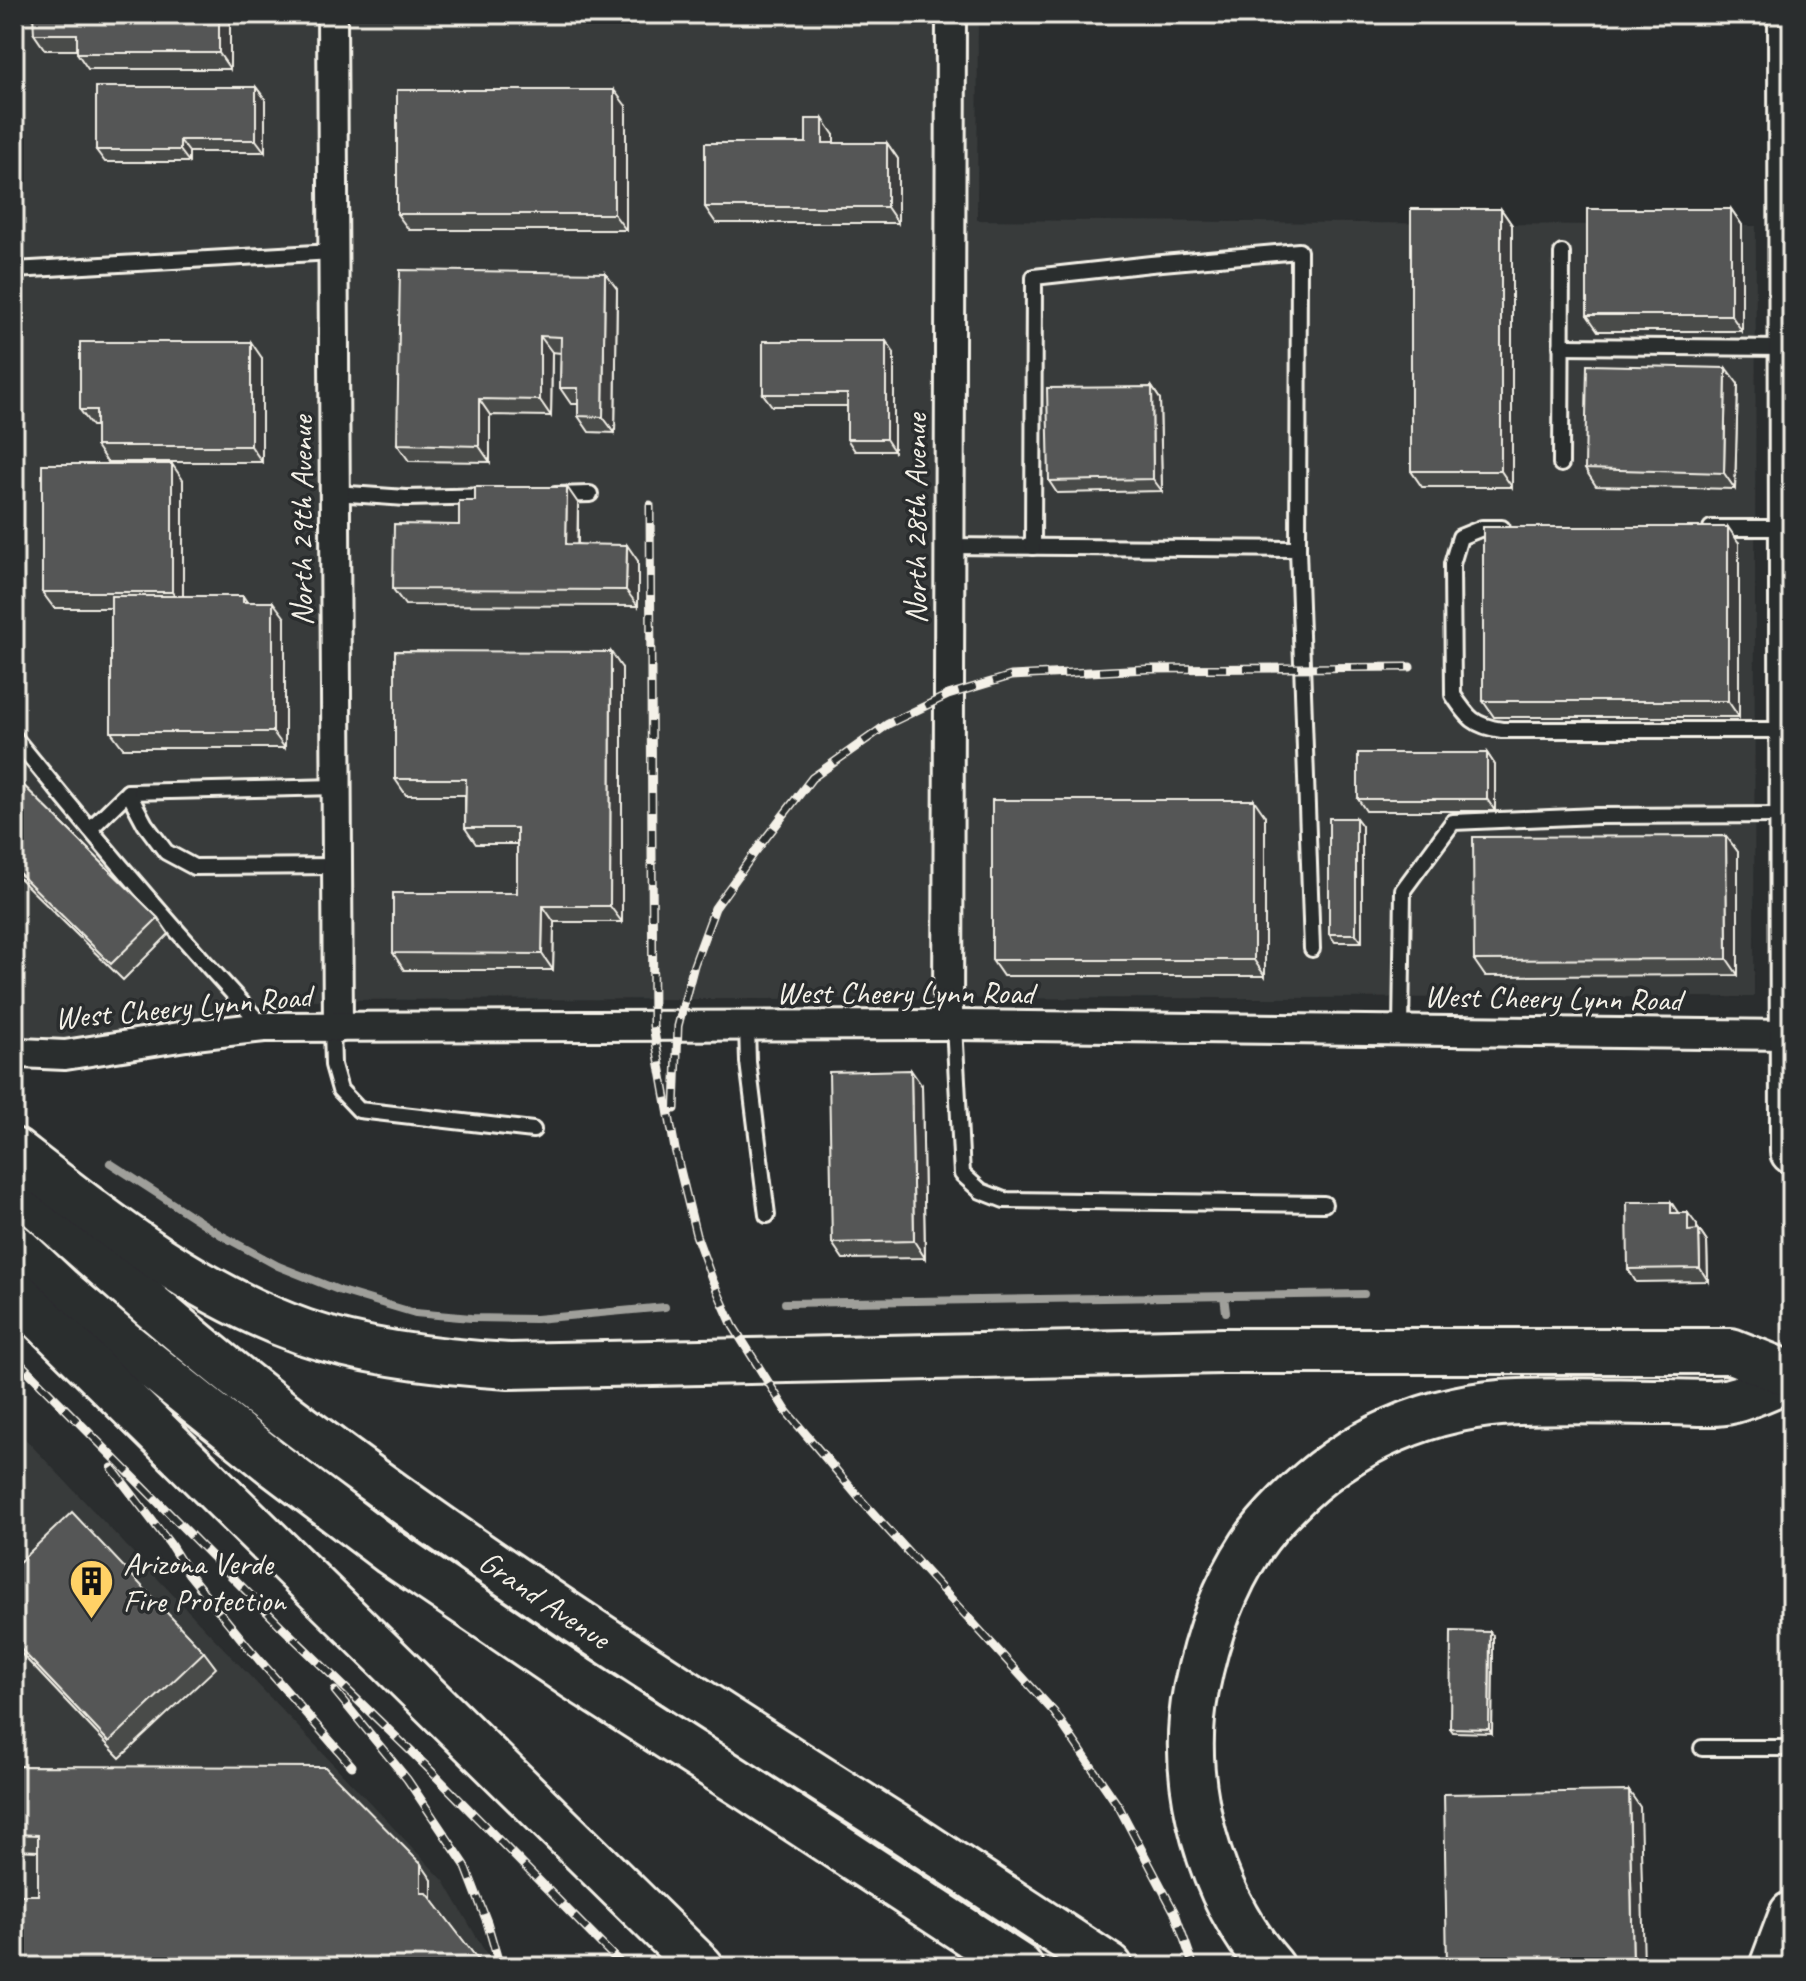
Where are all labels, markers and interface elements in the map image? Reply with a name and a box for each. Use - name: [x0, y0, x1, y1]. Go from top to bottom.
- street label: North 28th Avenue: [895, 411, 936, 624]
- street label: North 29th Avenue: [281, 413, 322, 626]
- street label: West Cheery Lynn Road: [776, 972, 1038, 1013]
- street label: West Cheery Lynn Road: [53, 975, 318, 1039]
- street label: West Cheery Lynn Road: [1424, 975, 1687, 1021]
- street label: Grand Avenue: [471, 1541, 620, 1659]
- place label: Arizona Verde Fire Protection: [123, 1543, 287, 1621]
- building icon: Arizona Verde Fire Protection: [68, 1557, 116, 1620]

